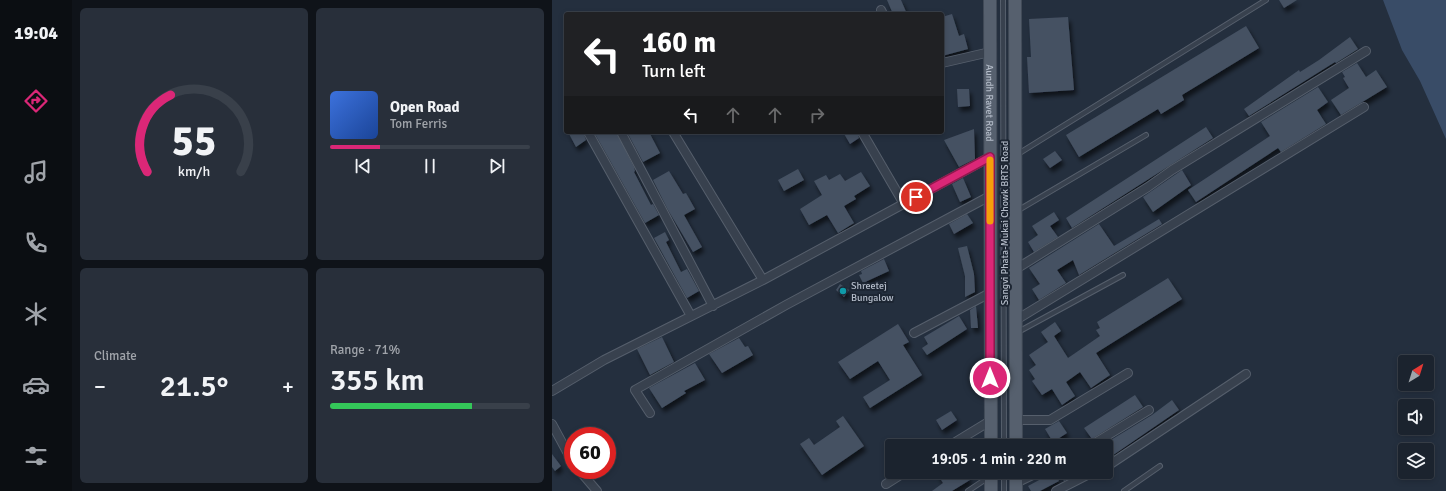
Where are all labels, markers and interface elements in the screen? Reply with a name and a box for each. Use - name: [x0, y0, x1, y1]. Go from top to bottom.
- text: 19:04: [14, 22, 58, 44]
- text: 160 m: [642, 26, 716, 60]
- icon: left: [576, 28, 628, 80]
- text: Turn left: [642, 60, 705, 82]
- street label: Aundh Ravet Road: [983, 64, 995, 142]
- icon: directions: [22, 87, 50, 115]
- text: Open Road: [390, 98, 460, 116]
- icon: left: [680, 104, 702, 126]
- icon: ahead: [722, 104, 744, 126]
- icon: ahead: [764, 104, 786, 126]
- icon: right: [806, 104, 828, 126]
- text: 55: [172, 116, 216, 167]
- text: Tom Ferris: [390, 116, 447, 132]
- street label: Sangvi Phata-Mukai Chowk BRTS Road: [999, 141, 1011, 305]
- icon: previous: [352, 155, 374, 177]
- icon: pause: [419, 155, 441, 177]
- icon: next: [486, 155, 508, 177]
- icon: music: [22, 158, 50, 186]
- text: km/h: [178, 163, 210, 180]
- pin: [899, 180, 933, 214]
- icon: arrive: [905, 186, 927, 208]
- icon: phone: [22, 229, 50, 257]
- place label: Shreetej Bungalow: [851, 280, 894, 304]
- marker: Shreetej Bungalow: [838, 286, 848, 296]
- icon: climate: [22, 300, 50, 328]
- text: Range · 71%: [330, 342, 400, 358]
- text: Climate: [94, 348, 137, 364]
- north arrow: [1398, 355, 1434, 391]
- map controls: [1398, 355, 1434, 479]
- position arrow: [969, 357, 1011, 399]
- text: 355 km: [330, 362, 425, 399]
- text: 21.5°: [160, 368, 228, 405]
- icon: car: [22, 371, 50, 399]
- text: −: [94, 373, 106, 400]
- text: +: [282, 373, 294, 400]
- button: sound: [1398, 399, 1434, 435]
- speed limit sign: 60: [564, 427, 616, 479]
- icon: filters: [22, 442, 50, 470]
- button: layers: [1398, 443, 1434, 479]
- text: 19:05 · 1 min · 220 m: [932, 450, 1066, 468]

